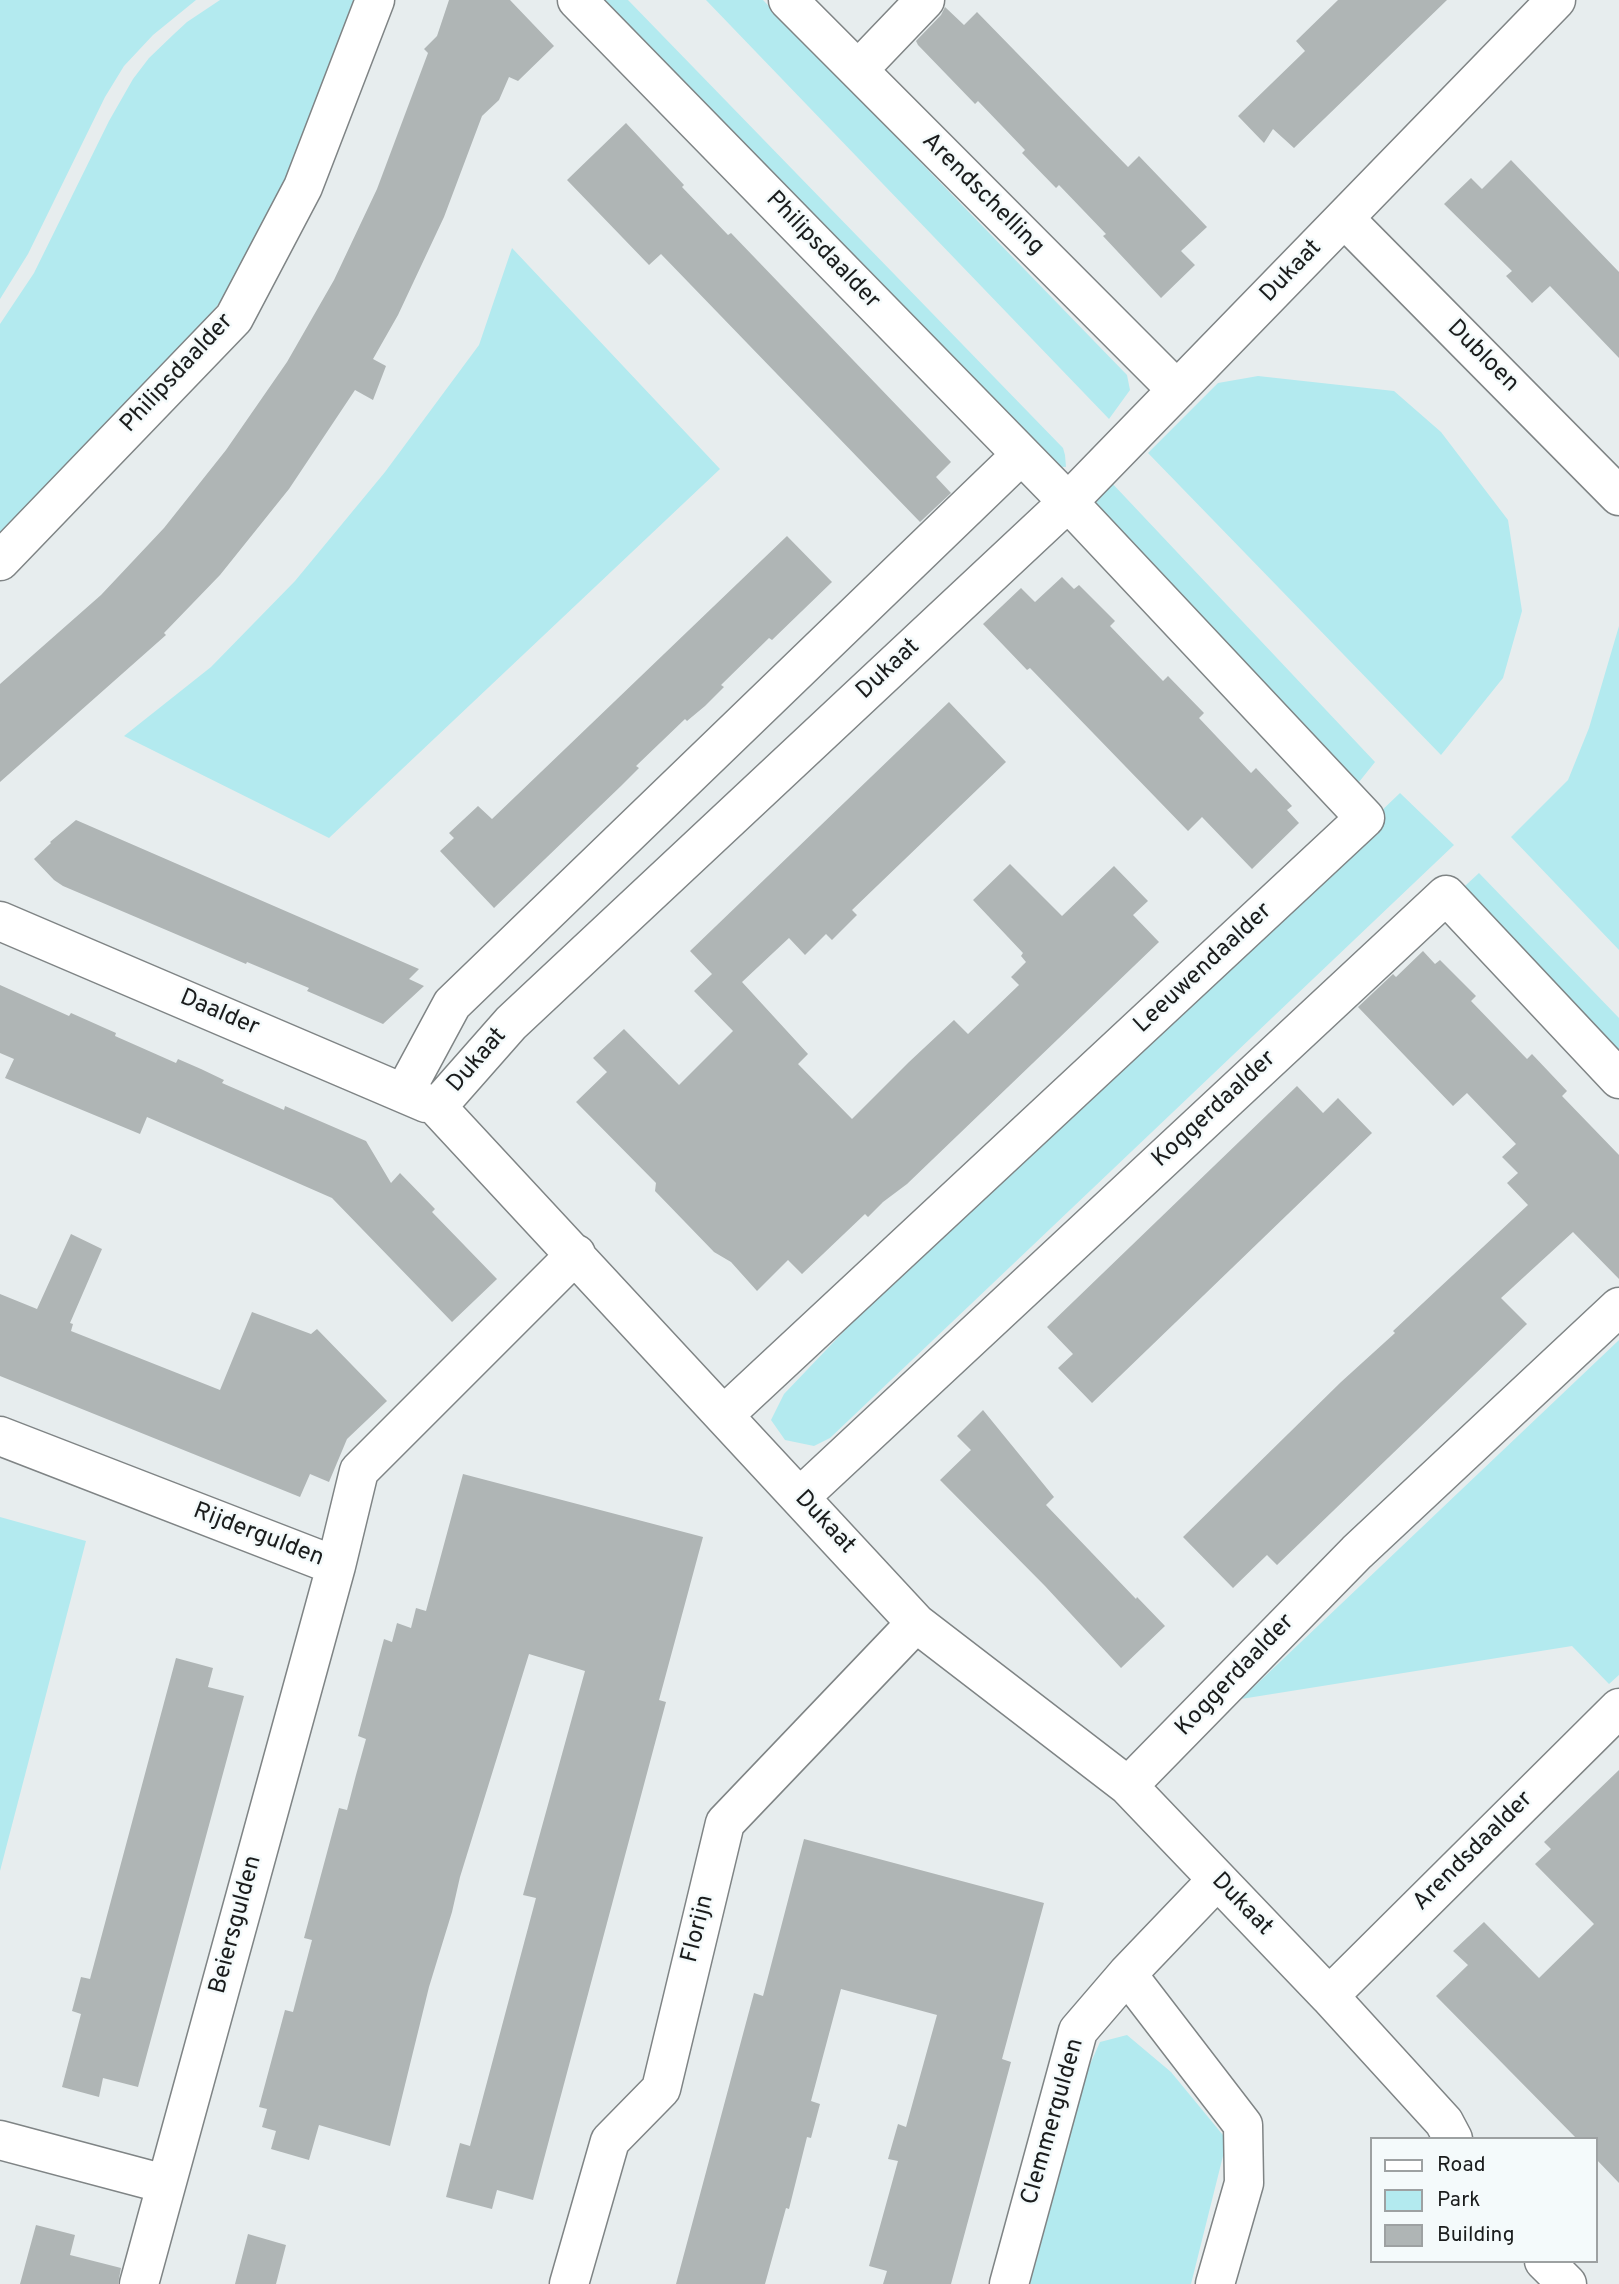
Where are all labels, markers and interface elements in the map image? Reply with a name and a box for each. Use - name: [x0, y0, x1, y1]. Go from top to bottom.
- street label: Arendschelling: [915, 128, 1049, 262]
- street label: Philipsdaalder: [759, 186, 885, 316]
- street label: Dukaat: [1255, 235, 1329, 309]
- street label: Philipsdaalder: [115, 308, 241, 440]
- street label: Dubloen: [1440, 315, 1524, 399]
- street label: Dukaat: [851, 634, 927, 706]
- street label: Leeuwendaalder: [1129, 898, 1279, 1040]
- street label: Daalder: [175, 984, 263, 1044]
- street label: Dukaat: [442, 1023, 514, 1099]
- street label: Koggerdaalder: [1147, 1045, 1283, 1175]
- street label: Dukaat: [788, 1485, 860, 1561]
- street label: Rijdergulden: [189, 1498, 327, 1574]
- street label: Koggerdaalder: [1170, 1609, 1302, 1743]
- street label: Arendsdaalder: [1408, 1786, 1540, 1918]
- street label: Beiersgulden: [205, 1853, 269, 1997]
- street label: Dukaat: [1204, 1868, 1278, 1942]
- street label: Florijn: [677, 1892, 721, 1966]
- street label: Clemmergulden: [1017, 2036, 1091, 2208]
- legend: [1370, 2137, 1598, 2263]
- text: Road: [1437, 2152, 1486, 2179]
- text: Park: [1437, 2187, 1480, 2214]
- text: Building: [1437, 2222, 1515, 2249]

